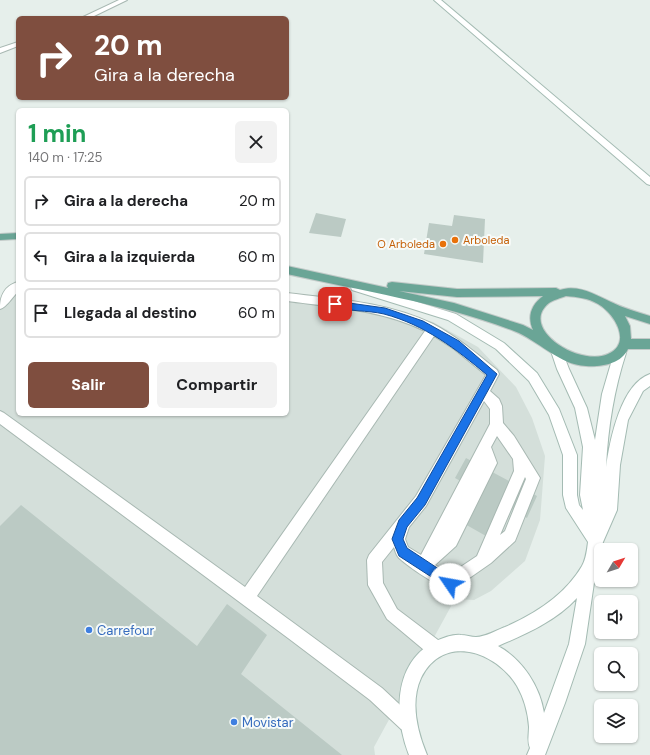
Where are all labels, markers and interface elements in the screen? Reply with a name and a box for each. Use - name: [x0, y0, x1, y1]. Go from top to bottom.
- text: 20 m: [94, 27, 163, 64]
- icon: right: [28, 32, 80, 84]
- text: Gira a la derecha: [94, 63, 235, 87]
- text: 1 min: [28, 118, 86, 149]
- button: close: [235, 121, 277, 163]
- text: 140 m · 17:25: [28, 149, 102, 166]
- icon: right: [30, 190, 52, 212]
- text: Gira a la derecha: [64, 191, 188, 211]
- text: 20 m: [239, 191, 275, 211]
- place label: Arboleda: [463, 233, 509, 247]
- marker: Arboleda: [450, 235, 460, 245]
- place label: O Arboleda: [377, 237, 435, 251]
- marker: O Arboleda: [438, 239, 448, 249]
- icon: left: [30, 246, 52, 268]
- text: Gira a la izquierda: [64, 247, 195, 267]
- text: 60 m: [238, 247, 275, 267]
- pin: [318, 287, 352, 321]
- icon: arrive: [324, 293, 346, 315]
- icon: arrive: [30, 302, 52, 324]
- text: Llegada al destino: [64, 303, 197, 323]
- text: 60 m: [238, 303, 275, 323]
- button: Salir: [28, 362, 149, 408]
- button: Compartir: [157, 362, 277, 408]
- north arrow: [594, 543, 638, 587]
- map controls: [594, 543, 638, 743]
- position arrow: [429, 563, 471, 605]
- button: sound: [594, 595, 638, 639]
- place label: Carrefour: [97, 622, 154, 639]
- marker: Carrefour: [84, 625, 94, 635]
- button: search: [594, 647, 638, 691]
- button: layers: [594, 699, 638, 743]
- place label: Movistar: [242, 714, 294, 731]
- marker: Movistar: [229, 717, 239, 727]

